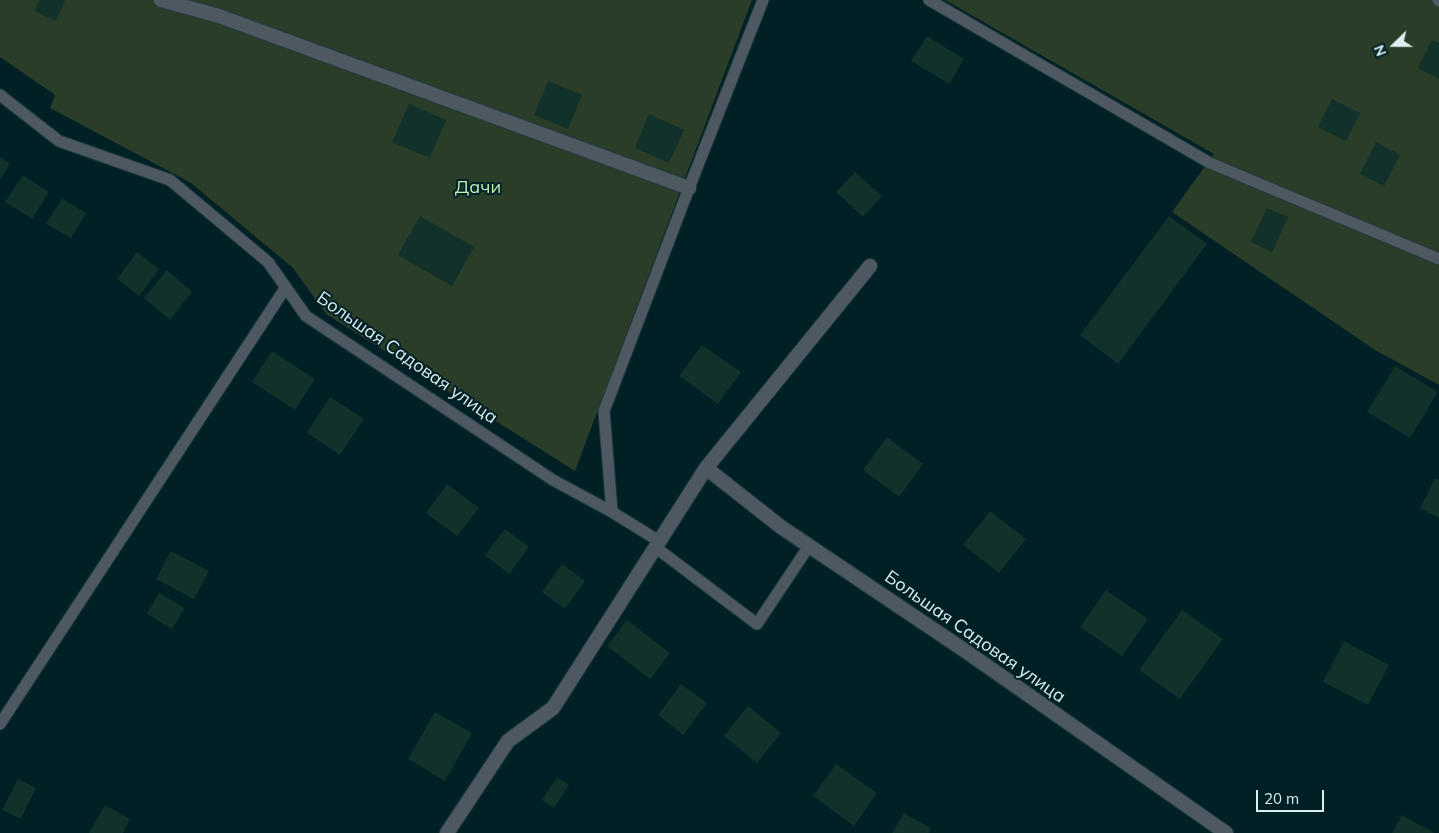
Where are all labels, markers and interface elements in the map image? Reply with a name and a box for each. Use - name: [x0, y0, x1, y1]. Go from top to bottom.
- north arrow: [1369, 20, 1419, 70]
- text: N: [1370, 42, 1390, 59]
- park label: Дачи: [455, 177, 501, 199]
- street label: Большая Садовая улица: [312, 287, 502, 429]
- street label: Большая Садовая улица: [880, 566, 1070, 708]
- scale bar: [1259, 780, 1326, 812]
- text: 20 m: [1264, 789, 1299, 808]

